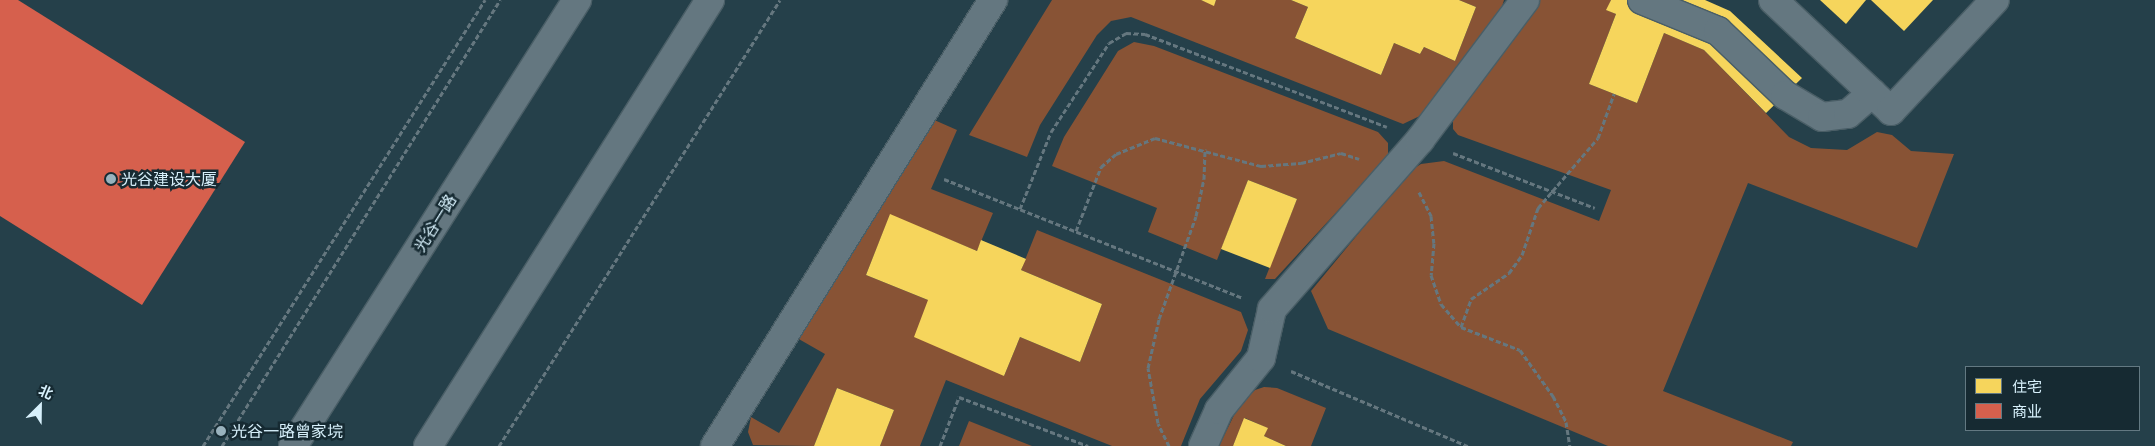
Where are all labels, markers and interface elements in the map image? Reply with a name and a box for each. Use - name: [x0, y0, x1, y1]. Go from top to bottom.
- place label: 光谷建设大厦: [121, 169, 217, 189]
- marker: 光谷建设大厦: [105, 173, 117, 185]
- street label: 光谷一路: [410, 191, 460, 255]
- legend: [1965, 366, 2140, 431]
- text: 住宅: [2012, 377, 2042, 395]
- north arrow: [15, 381, 65, 431]
- text: 北: [36, 381, 56, 402]
- text: 商业: [2012, 402, 2042, 420]
- place label: 光谷一路曾家垸: [231, 421, 343, 441]
- marker: 光谷一路曾家垸: [215, 425, 227, 437]

